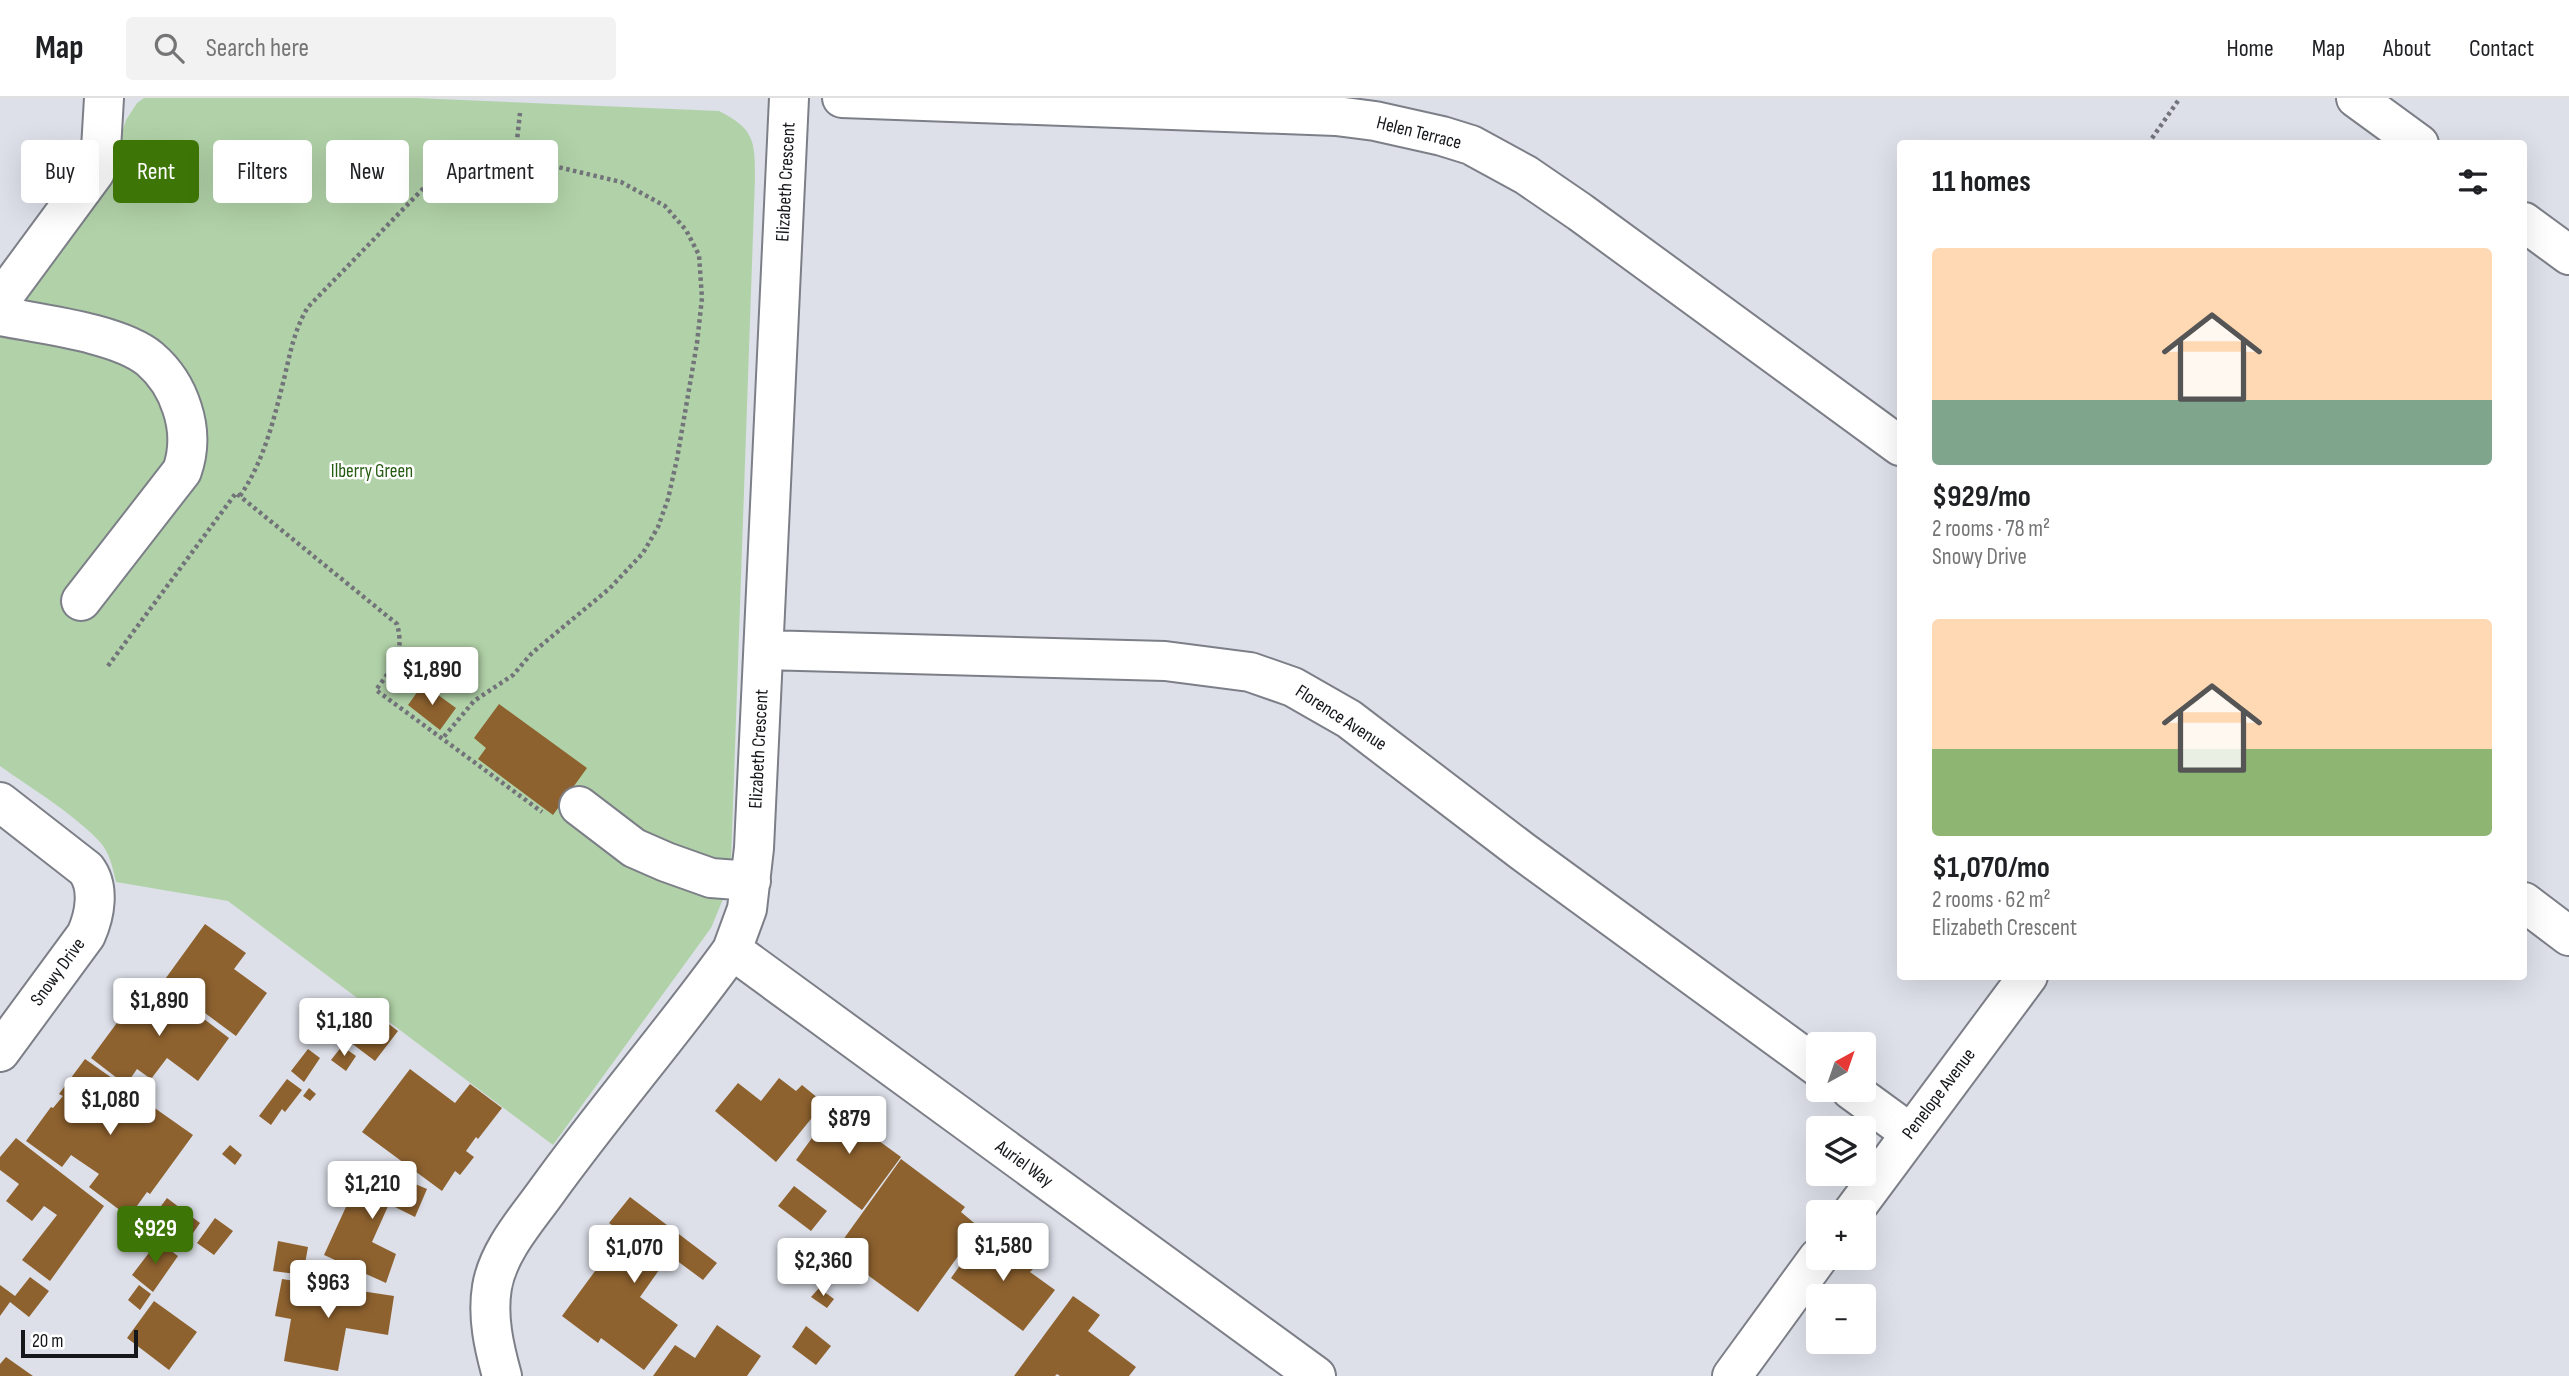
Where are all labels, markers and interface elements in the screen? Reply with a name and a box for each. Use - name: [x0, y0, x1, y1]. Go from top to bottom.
- search box: [126, 17, 616, 80]
- text: Map: [35, 28, 84, 68]
- icon: search: [150, 29, 188, 67]
- text: Search here: [206, 33, 309, 64]
- text: Home: [2226, 34, 2274, 63]
- text: Map: [2312, 34, 2345, 63]
- text: About: [2383, 34, 2431, 63]
- text: Contact: [2469, 34, 2534, 63]
- street label: Helen Terrace: [1374, 111, 1464, 155]
- street label: Elizabeth Crescent: [771, 121, 801, 242]
- chip: Buy: [21, 140, 99, 203]
- chip: Rent: [113, 140, 199, 203]
- chip: Filters: [213, 140, 312, 203]
- chip: New: [326, 140, 409, 203]
- chip: Apartment: [423, 140, 558, 203]
- icon: filters: [2454, 163, 2492, 201]
- text: 11 homes: [1932, 164, 2031, 200]
- icon: home: [2149, 294, 2275, 420]
- park label: Ilberry Green: [331, 460, 413, 483]
- text: $929/mo: [1932, 479, 2031, 515]
- text: 2 rooms · 78 m²: [1932, 515, 2050, 543]
- text: Snowy Drive: [1932, 543, 2027, 571]
- pin: $1,890: [375, 648, 489, 707]
- text: $1,890: [402, 656, 462, 684]
- icon: home: [2149, 665, 2275, 791]
- street label: Florence Avenue: [1291, 680, 1391, 756]
- street label: Elizabeth Crescent: [744, 688, 774, 809]
- text: $1,070/mo: [1932, 850, 2050, 886]
- text: 2 rooms · 62 m²: [1932, 886, 2051, 914]
- text: Elizabeth Crescent: [1932, 914, 2077, 942]
- street label: Snowy Drive: [26, 934, 90, 1010]
- pin: $1,890: [102, 978, 216, 1038]
- text: $1,890: [129, 987, 189, 1015]
- pin: $1,180: [287, 998, 401, 1058]
- text: $1,180: [315, 1007, 373, 1035]
- north arrow: [1806, 1032, 1876, 1102]
- map controls: [1806, 1032, 1876, 1354]
- street label: Penelope Avenue: [1897, 1044, 1981, 1144]
- pin: $1,080: [53, 1077, 167, 1137]
- text: $1,080: [80, 1086, 140, 1114]
- pin: $879: [808, 1096, 890, 1156]
- text: $879: [827, 1105, 871, 1133]
- button: layers: [1806, 1116, 1876, 1186]
- street label: Auriel Way: [990, 1135, 1058, 1193]
- pin: $1,210: [315, 1162, 429, 1221]
- text: $1,210: [344, 1170, 400, 1198]
- button: +: [1806, 1200, 1876, 1270]
- pin: $929: [114, 1206, 196, 1266]
- text: $929: [133, 1215, 177, 1243]
- pin: $1,580: [946, 1224, 1060, 1283]
- pin: $1,070: [577, 1226, 691, 1285]
- text: $1,580: [974, 1232, 1032, 1260]
- text: $1,070: [605, 1234, 663, 1262]
- pin: $2,360: [766, 1238, 880, 1298]
- text: $2,360: [793, 1247, 853, 1275]
- pin: $963: [287, 1260, 369, 1320]
- text: $963: [306, 1269, 350, 1297]
- button: −: [1806, 1284, 1876, 1354]
- scale bar: [21, 1327, 138, 1359]
- text: 20 m: [32, 1330, 64, 1353]

